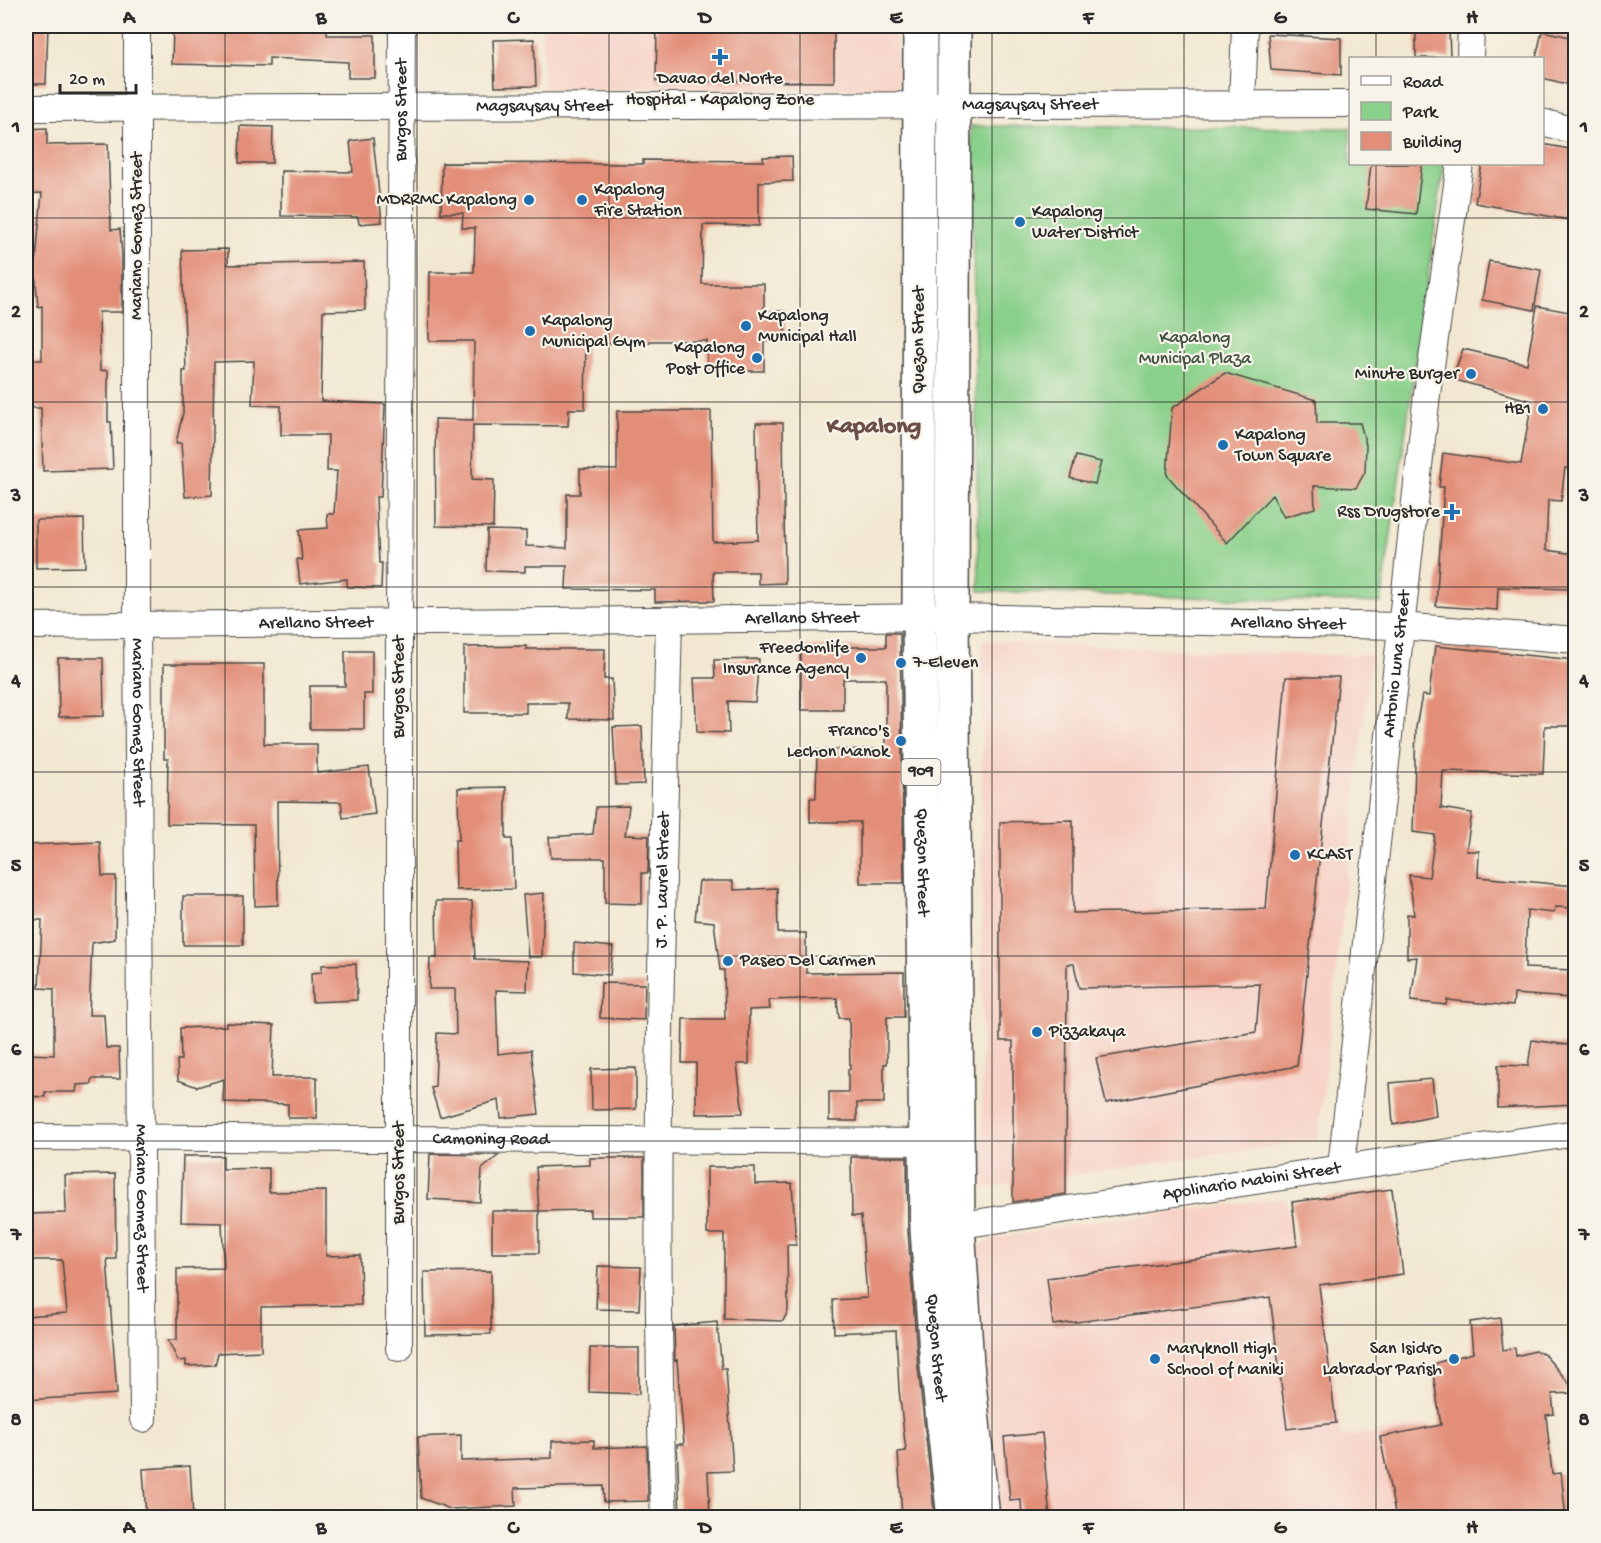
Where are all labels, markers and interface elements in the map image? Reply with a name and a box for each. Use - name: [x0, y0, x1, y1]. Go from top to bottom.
- text: A: [122, 8, 137, 31]
- text: B: [315, 8, 327, 31]
- text: C: [507, 8, 521, 31]
- text: D: [696, 8, 712, 31]
- text: E: [890, 8, 904, 31]
- text: F: [1082, 8, 1095, 31]
- text: G: [1274, 8, 1288, 31]
- text: H: [1466, 8, 1478, 31]
- marker: Davao del Norte Hospital - Kapalong Zone: [711, 48, 729, 66]
- scale bar: [60, 57, 136, 95]
- street label: Burgos Street: [391, 57, 412, 162]
- legend: [1349, 57, 1544, 165]
- place label: Davao del Norte Hospital - Kapalong Zone: [626, 69, 815, 111]
- text: 20 m: [69, 70, 105, 91]
- text: Road: [1403, 73, 1444, 94]
- street label: Magsaysay Street: [962, 94, 1100, 116]
- street label: Magsaysay Street: [476, 96, 614, 117]
- text: Park: [1402, 103, 1439, 124]
- text: 1: [11, 117, 20, 140]
- text: 1: [1579, 117, 1588, 140]
- text: Building: [1402, 133, 1462, 154]
- street label: Mariano Gomez Street: [127, 150, 148, 320]
- place label: Kapalong Fire Station: [593, 180, 682, 222]
- place label: MDRRMC Kapalong: [377, 190, 517, 211]
- marker: MDRRMC Kapalong: [522, 193, 536, 207]
- marker: Kapalong Fire Station: [575, 193, 589, 207]
- place label: Kapalong Water District: [1032, 202, 1140, 244]
- marker: Kapalong Water District: [1013, 215, 1027, 229]
- street label: Quezon Street: [909, 284, 930, 394]
- text: 2: [11, 302, 21, 325]
- text: 2: [1579, 302, 1589, 325]
- place label: Kapalong Municipal Hall: [758, 306, 857, 348]
- place label: Kapalong Municipal Gym: [542, 311, 646, 353]
- marker: Kapalong Municipal Hall: [739, 319, 753, 333]
- marker: Kapalong Municipal Gym: [523, 324, 537, 338]
- park label: Kapalong Municipal Plaza: [1139, 328, 1252, 370]
- place label: Kapalong Post Office: [665, 338, 746, 380]
- marker: Kapalong Post Office: [750, 351, 764, 365]
- place label: Minute Burger: [1355, 364, 1461, 385]
- marker: Minute Burger: [1464, 367, 1478, 381]
- place label: HB1: [1504, 399, 1531, 420]
- marker: HB1: [1536, 402, 1550, 416]
- district label: Kapalong: [826, 413, 922, 442]
- place label: Kapalong Town Square: [1234, 425, 1332, 467]
- marker: Kapalong Town Square: [1216, 438, 1230, 452]
- text: 3: [10, 486, 21, 509]
- text: 3: [1578, 486, 1589, 509]
- place label: Rss Drugstore: [1337, 502, 1441, 523]
- marker: Rss Drugstore: [1445, 505, 1459, 519]
- street label: Antonio Luna Street: [1378, 588, 1416, 739]
- street label: Arellano Street: [745, 607, 861, 630]
- street label: Arellano Street: [259, 612, 375, 634]
- street label: Arellano Street: [1230, 612, 1347, 635]
- street label: Burgos Street: [389, 634, 410, 739]
- street label: Mariano Gomez Street: [127, 638, 149, 808]
- place label: Freedomlife Insurance Agency: [723, 638, 850, 680]
- marker: Freedomlife Insurance Agency: [854, 651, 868, 665]
- place label: 7-Eleven: [912, 653, 979, 674]
- marker: 7-Eleven: [894, 656, 908, 670]
- text: 4: [10, 671, 21, 694]
- text: 4: [1578, 671, 1589, 694]
- place label: Franco's Lechon Manok: [787, 721, 891, 763]
- marker: Franco's Lechon Manok: [894, 734, 908, 748]
- road number: 909: [902, 759, 940, 785]
- street label: Quezon Street: [911, 808, 933, 918]
- street label: J. P. Laurel Street: [651, 810, 675, 948]
- place label: KCAST: [1307, 845, 1354, 866]
- marker: KCAST: [1288, 848, 1302, 862]
- text: 5: [11, 856, 22, 879]
- text: 5: [1579, 856, 1590, 879]
- place label: Paseo Del Carmen: [739, 951, 876, 972]
- marker: Paseo Del Carmen: [721, 954, 735, 968]
- place label: Pizzakaya: [1048, 1022, 1127, 1043]
- marker: Pizzakaya: [1030, 1025, 1044, 1039]
- text: 6: [11, 1040, 22, 1063]
- text: 6: [1579, 1040, 1590, 1063]
- street label: Burgos Street: [389, 1120, 410, 1225]
- street label: Mariano Gomez Street: [130, 1124, 153, 1294]
- street label: Camoning Road: [433, 1129, 551, 1150]
- street label: Apolinario Mabini Street: [1161, 1158, 1344, 1205]
- text: 7: [10, 1225, 23, 1248]
- text: 7: [1578, 1225, 1591, 1248]
- street label: Quezon Street: [921, 1293, 952, 1404]
- place label: Maryknoll High School of Maniki: [1167, 1339, 1284, 1381]
- place label: San Isidro Labrador Parish: [1323, 1339, 1442, 1381]
- marker: Maryknoll High School of Maniki: [1148, 1352, 1162, 1366]
- marker: San Isidro Labrador Parish: [1447, 1352, 1461, 1366]
- text: 8: [11, 1410, 22, 1433]
- text: 8: [1579, 1410, 1590, 1433]
- text: A: [122, 1518, 137, 1541]
- text: B: [315, 1518, 327, 1541]
- text: C: [507, 1518, 521, 1541]
- text: D: [696, 1518, 712, 1541]
- text: E: [890, 1518, 904, 1541]
- text: F: [1082, 1518, 1095, 1541]
- text: G: [1274, 1518, 1288, 1541]
- text: H: [1466, 1518, 1478, 1541]

